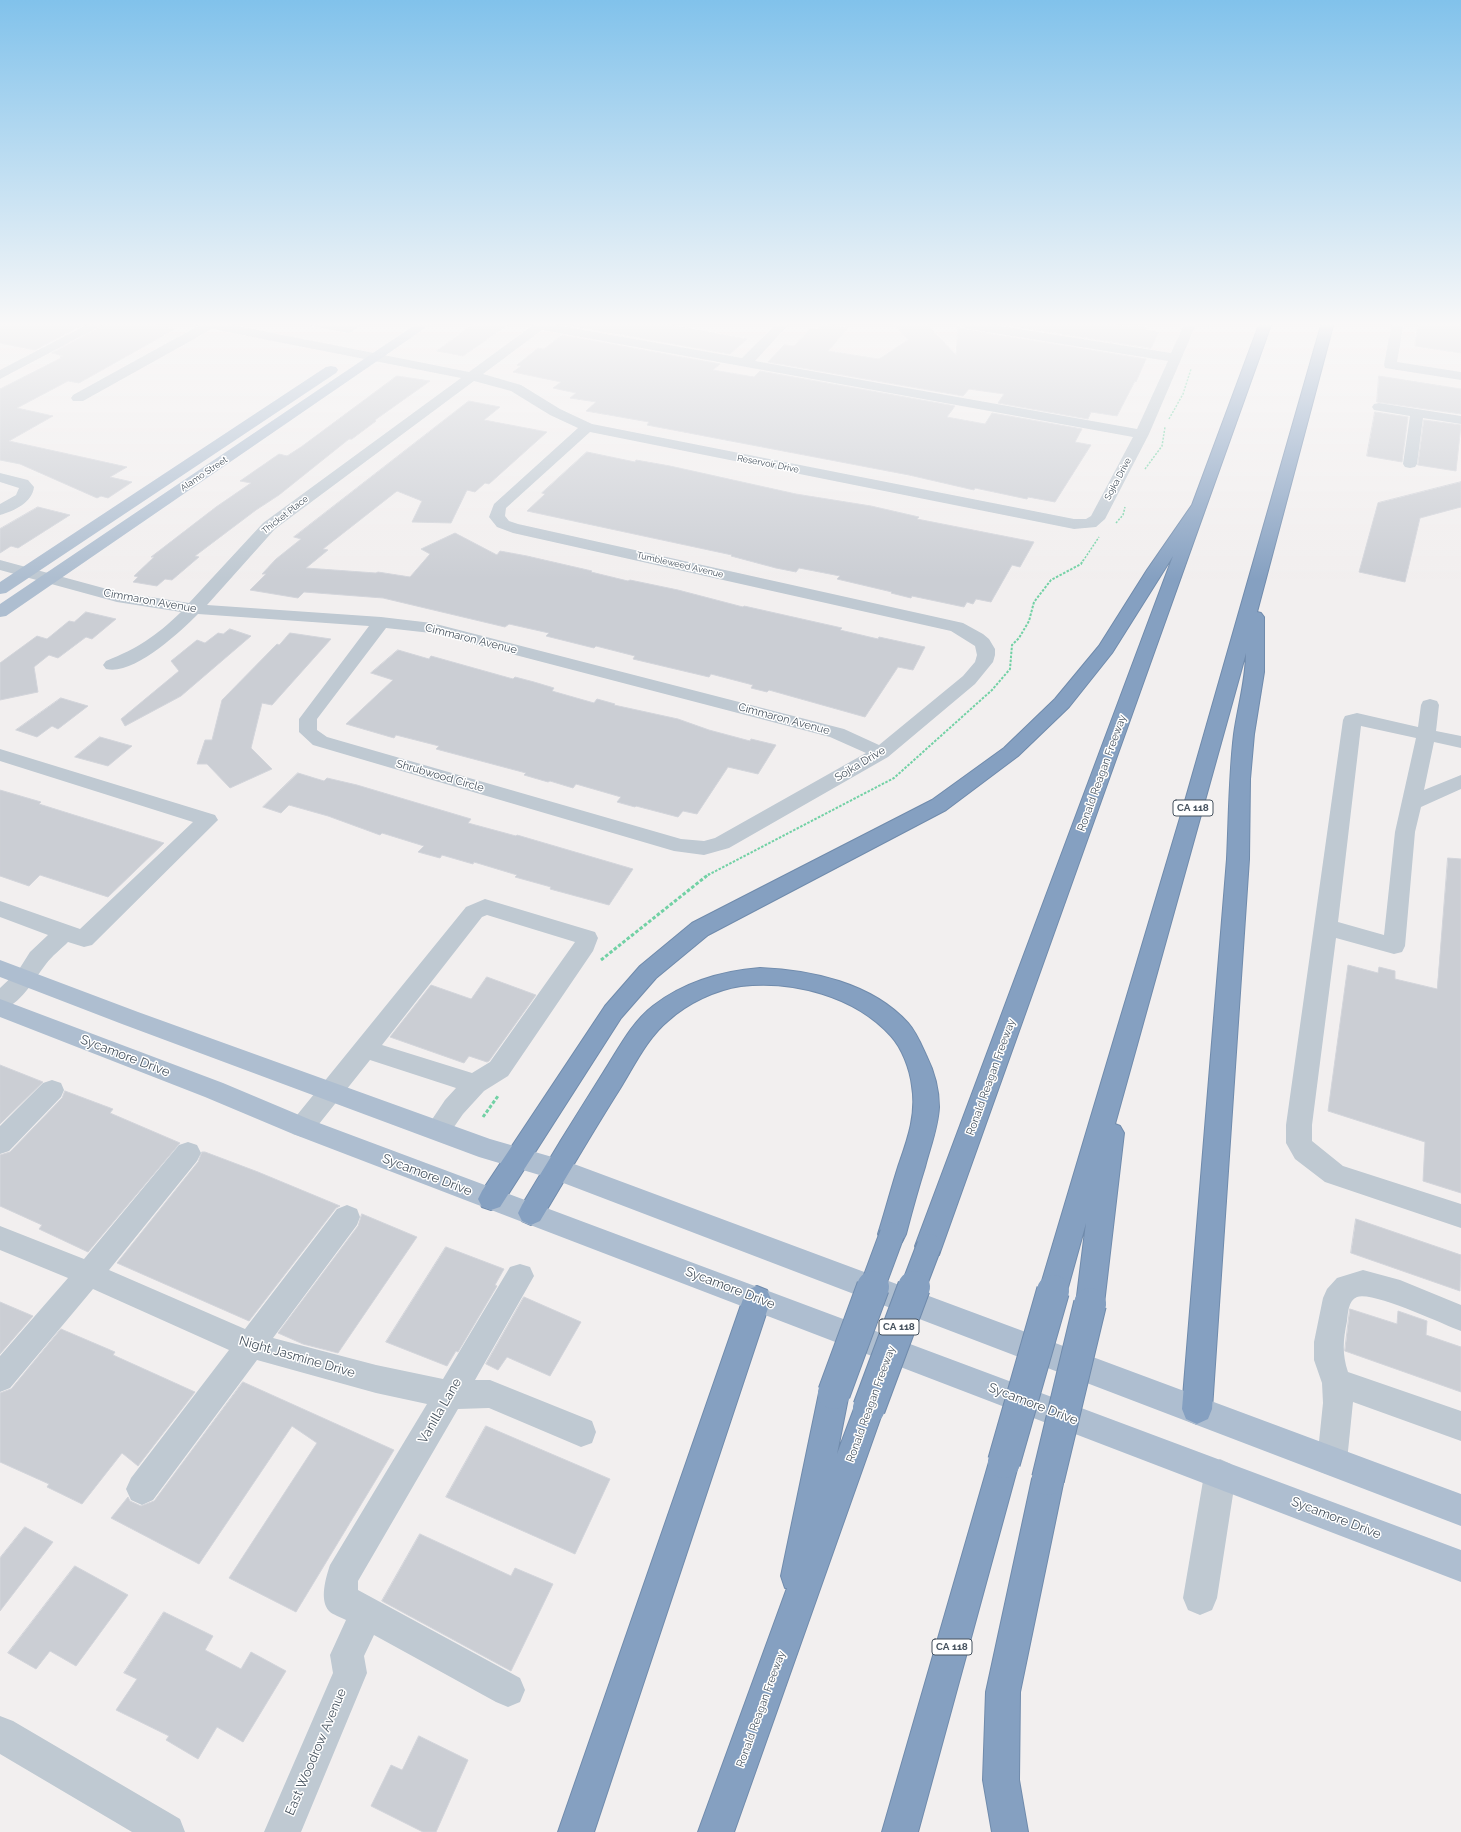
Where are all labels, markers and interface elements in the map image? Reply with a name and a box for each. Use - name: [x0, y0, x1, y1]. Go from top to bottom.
- street label: Reservoir Drive: [736, 453, 800, 475]
- street label: Alamo Street: [178, 454, 230, 494]
- street label: Sojka Drive: [1102, 456, 1134, 502]
- street label: Thicket Place: [260, 494, 310, 536]
- street label: Tumbleweed Avenue: [636, 550, 724, 580]
- street label: Cimmaron Avenue: [102, 586, 198, 616]
- street label: Cimmaron Avenue: [424, 621, 518, 657]
- street label: Cimmaron Avenue: [737, 700, 831, 738]
- street label: Ronald Reagan Freeway: [1075, 713, 1129, 833]
- street label: Sojka Drive: [832, 744, 888, 784]
- street label: Shrubwood Circle: [395, 757, 485, 795]
- road number: CA 118: [1173, 800, 1213, 816]
- street label: Ronald Reagan Freeway: [964, 1017, 1018, 1137]
- street label: Sycamore Drive: [78, 1032, 172, 1080]
- street label: Sycamore Drive: [380, 1151, 474, 1199]
- street label: Sycamore Drive: [683, 1264, 777, 1312]
- road number: CA 118: [879, 1319, 919, 1335]
- street label: Night Jasmine Drive: [237, 1333, 357, 1381]
- street label: Ronald Reagan Freeway: [844, 1344, 898, 1464]
- street label: Vanilla Lane: [415, 1375, 465, 1447]
- street label: Sycamore Drive: [986, 1380, 1080, 1428]
- street label: Sycamore Drive: [1289, 1494, 1383, 1542]
- road number: CA 118: [932, 1639, 972, 1655]
- street label: Ronald Reagan Freeway: [734, 1649, 788, 1769]
- street label: East Woodrow Avenue: [282, 1686, 350, 1818]

